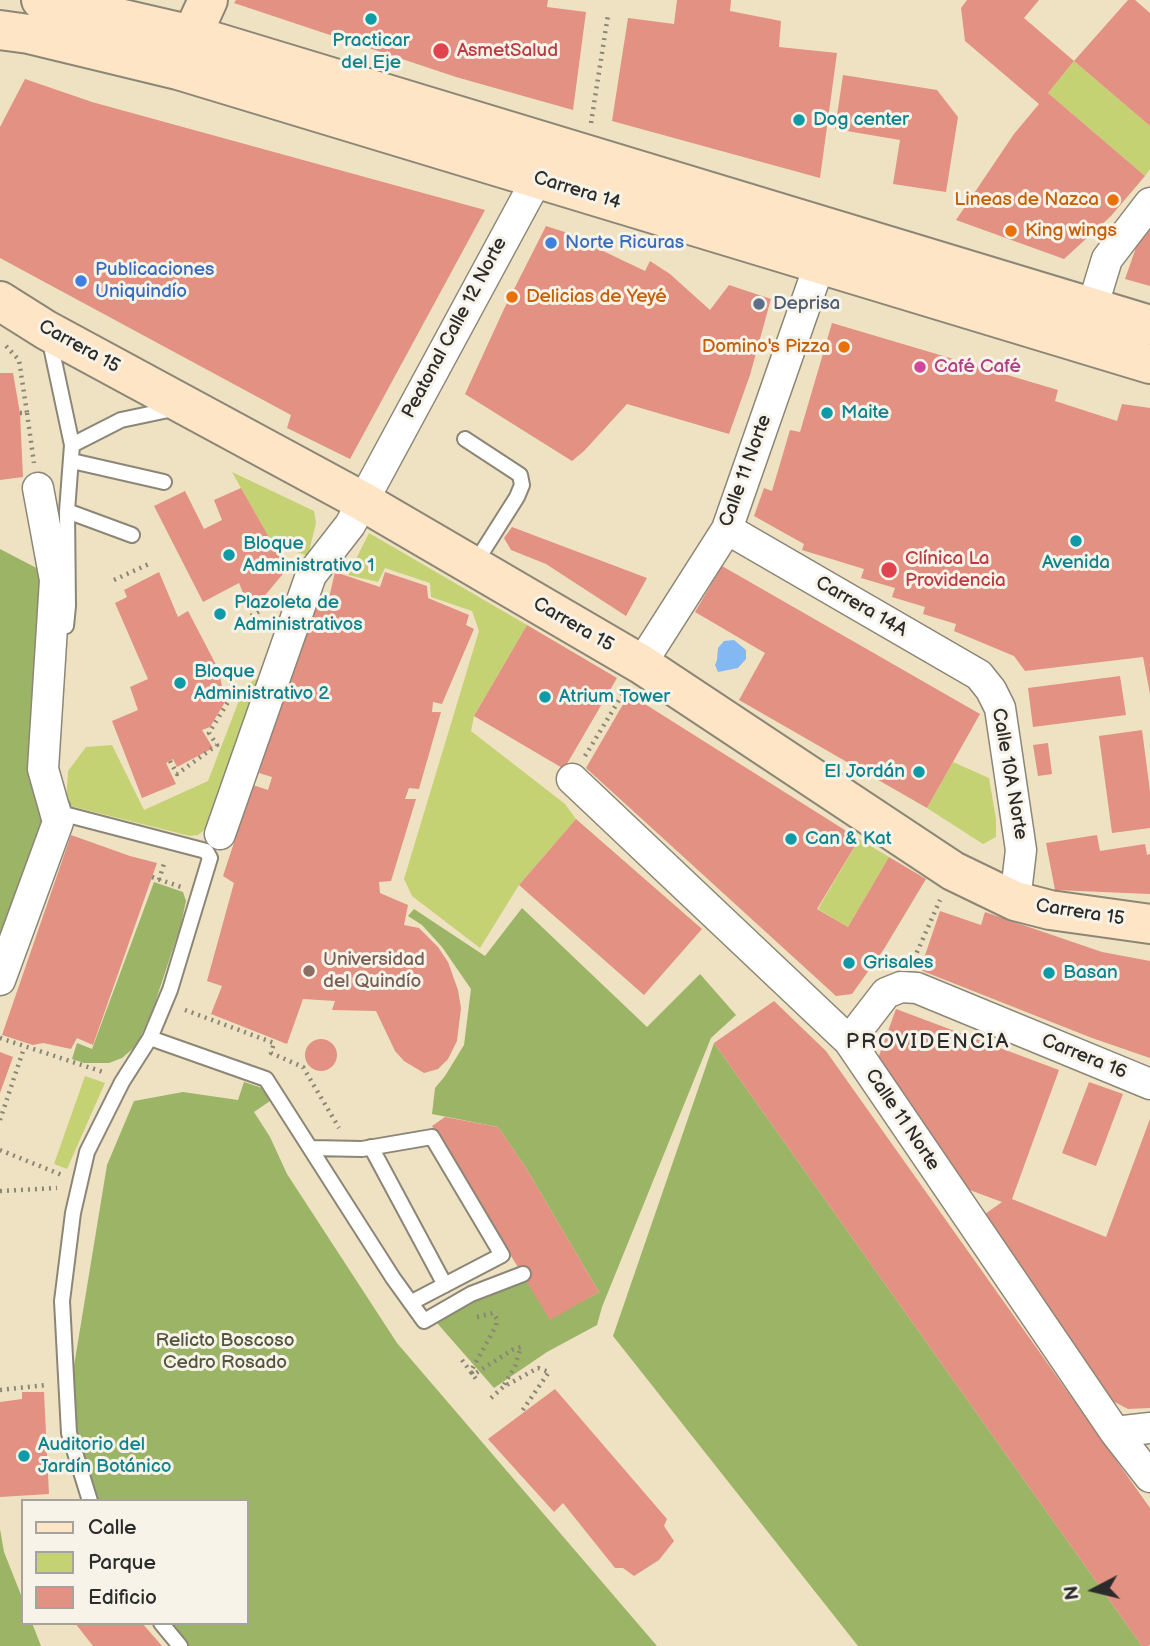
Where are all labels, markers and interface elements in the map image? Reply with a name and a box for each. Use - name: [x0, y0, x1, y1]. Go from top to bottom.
- marker: Practicar del Eje: [363, 11, 379, 27]
- place label: Practicar del Eje: [332, 30, 410, 74]
- place label: AsmetSalud: [457, 40, 558, 62]
- marker: AsmetSalud: [431, 41, 451, 61]
- place label: Dog center: [813, 109, 909, 131]
- marker: Dog center: [791, 112, 807, 128]
- street label: Carrera 14: [531, 167, 623, 215]
- place label: Lineas de Nazca: [954, 189, 1099, 211]
- marker: Lineas de Nazca: [1105, 192, 1121, 208]
- place label: King wings: [1025, 220, 1117, 242]
- marker: King wings: [1003, 223, 1019, 239]
- place label: Norte Ricuras: [565, 232, 684, 254]
- street label: Peatonal Calle 12 Norte: [398, 234, 512, 422]
- marker: Norte Ricuras: [543, 235, 559, 251]
- place label: Publicaciones Uniquindío: [95, 259, 215, 303]
- marker: Publicaciones Uniquindío: [73, 273, 89, 289]
- place label: Delicias de Yeyé: [526, 286, 667, 308]
- marker: Delicias de Yeyé: [504, 289, 520, 305]
- place label: Deprisa: [773, 293, 840, 315]
- marker: Deprisa: [751, 296, 767, 312]
- street label: Carrera 15: [34, 315, 124, 379]
- place label: Domino's Pizza: [702, 336, 830, 358]
- marker: Domino's Pizza: [836, 339, 852, 355]
- place label: Café Café: [934, 356, 1021, 378]
- marker: Café Café: [912, 359, 928, 375]
- place label: Maite: [841, 402, 889, 424]
- marker: Maite: [819, 405, 835, 421]
- street label: Calle 11 Norte: [715, 412, 777, 530]
- place label: Bloque Administrativo 1: [243, 533, 375, 577]
- marker: Avenida: [1068, 533, 1084, 549]
- marker: Bloque Administrativo 1: [221, 547, 237, 563]
- place label: Clínica La Providencia: [905, 548, 1006, 592]
- place label: Avenida: [1042, 552, 1110, 574]
- marker: Clínica La Providencia: [879, 560, 899, 580]
- street label: Carrera 14A: [811, 572, 911, 642]
- place label: Plazoleta de Administrativos: [234, 592, 363, 636]
- street label: Carrera 15: [529, 593, 617, 657]
- marker: Plazoleta de Administrativos: [212, 606, 228, 622]
- place label: Bloque Administrativo 2: [194, 661, 330, 705]
- marker: Bloque Administrativo 2: [172, 675, 188, 691]
- place label: Atrium Tower: [559, 686, 670, 708]
- marker: Atrium Tower: [537, 689, 553, 705]
- street label: Calle 10A Norte: [986, 707, 1032, 841]
- place label: El Jordán: [824, 761, 905, 783]
- marker: El Jordán: [911, 764, 927, 780]
- place label: Can & Kat: [805, 828, 891, 850]
- marker: Can & Kat: [783, 831, 799, 847]
- street label: Carrera 15: [1034, 895, 1126, 931]
- place label: Universidad del Quindío: [323, 949, 425, 993]
- place label: Grisales: [863, 952, 933, 974]
- marker: Grisales: [841, 955, 857, 971]
- place label: Basan: [1063, 962, 1118, 984]
- marker: Universidad del Quindío: [301, 963, 317, 979]
- marker: Basan: [1041, 965, 1057, 981]
- district label: PROVIDENCIA: [847, 1030, 1009, 1056]
- street label: Carrera 16: [1038, 1030, 1130, 1084]
- street label: Calle 11 Norte: [860, 1065, 944, 1175]
- park label: Relicto Boscoso Cedro Rosado: [155, 1330, 295, 1374]
- place label: Auditorio del Jardín Botánico: [38, 1434, 172, 1478]
- marker: Auditorio del Jardín Botánico: [16, 1448, 32, 1464]
- legend: [21, 1499, 248, 1625]
- text: Calle: [88, 1515, 137, 1540]
- text: Parque: [88, 1550, 156, 1575]
- north arrow: [1059, 1555, 1129, 1625]
- text: N: [1060, 1584, 1085, 1601]
- text: Edificio: [88, 1585, 157, 1610]

